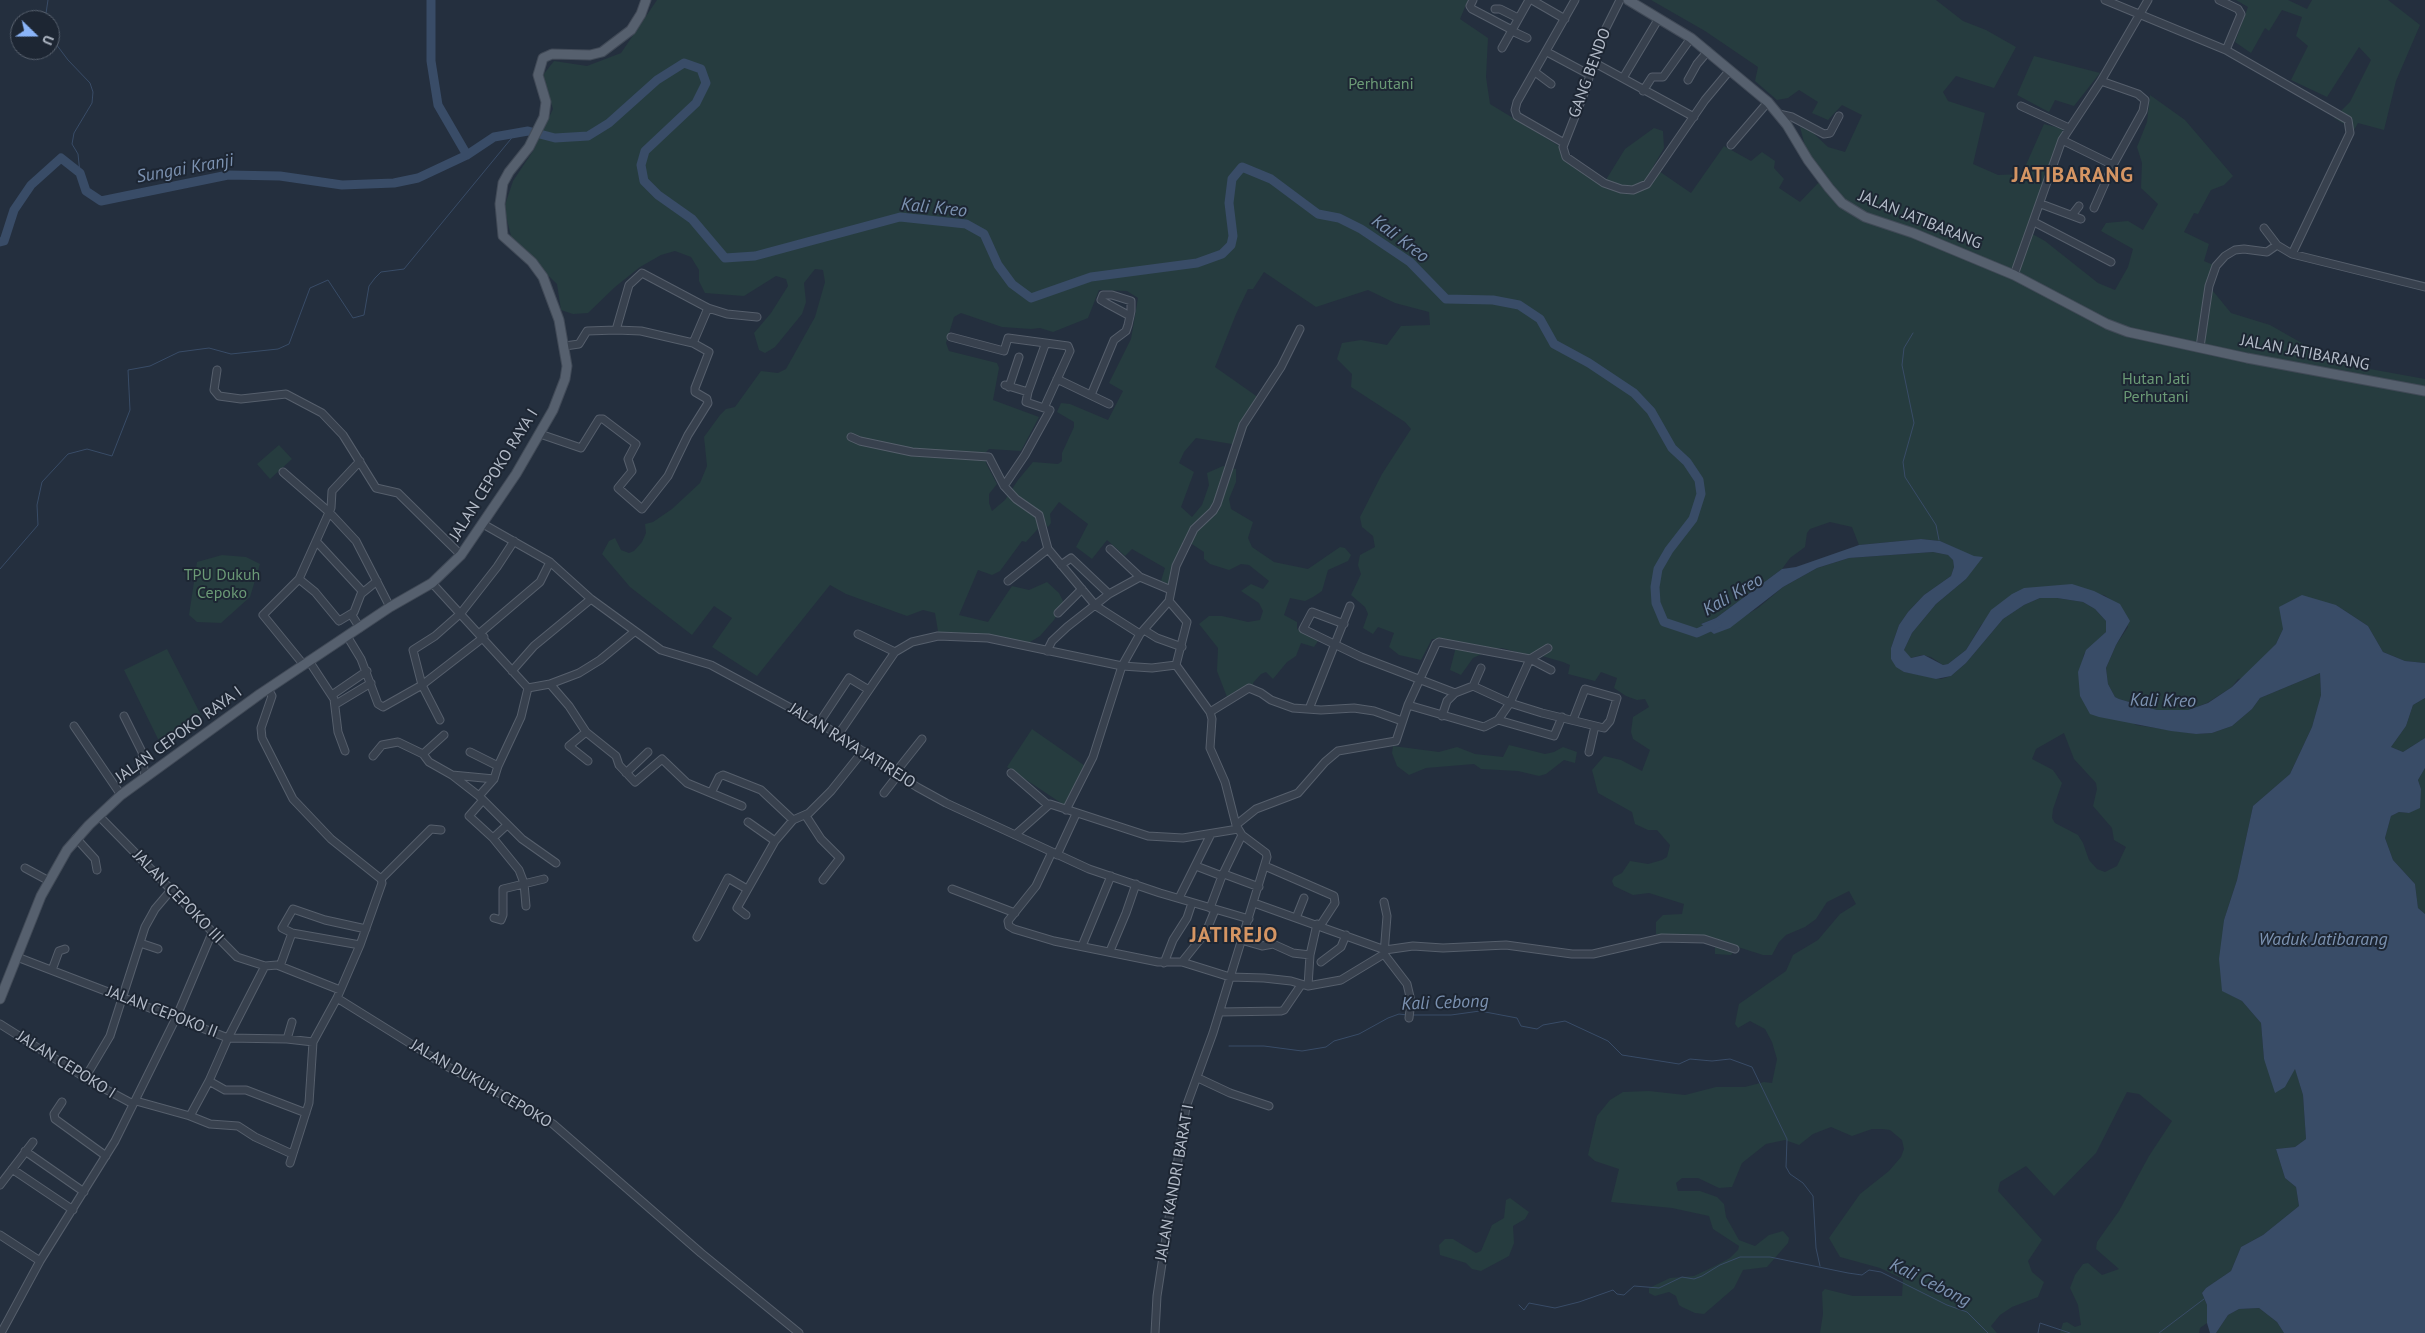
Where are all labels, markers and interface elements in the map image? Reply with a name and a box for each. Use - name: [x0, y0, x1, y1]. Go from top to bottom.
- north arrow: [10, 10, 60, 60]
- street label: GANG BENDO: [1565, 26, 1615, 120]
- text: U: [38, 33, 58, 48]
- park label: Perhutani: [1348, 74, 1414, 94]
- water label: Sungai Kranji: [135, 150, 235, 188]
- district label: JATIBARANG: [2011, 163, 2135, 189]
- street label: JALAN JATIBARANG: [1856, 187, 1984, 253]
- water label: Kali Kreo: [900, 194, 968, 222]
- water label: Kali Kreo: [1367, 210, 1433, 268]
- street label: JALAN JATIBARANG: [2239, 331, 2371, 375]
- park label: Hutan Jati Perhutani: [2122, 369, 2190, 407]
- street label: JALAN CEPOKO RAYA I: [446, 406, 542, 544]
- park label: TPU Dukuh Cepoko: [184, 565, 260, 603]
- water label: Kali Kreo: [1699, 569, 1767, 621]
- street label: JALAN CEPOKO RAYA I: [112, 683, 246, 787]
- water label: Kali Kreo: [2130, 690, 2196, 712]
- street label: JALAN RAYA JATIREJO: [785, 699, 919, 793]
- street label: JALAN CEPOKO III: [129, 846, 227, 948]
- district label: JATIREJO: [1189, 923, 1279, 949]
- water label: Waduk Jatibarang: [2258, 929, 2388, 951]
- street label: JALAN CEPOKO II: [104, 982, 220, 1042]
- water label: Kali Cebong: [1401, 991, 1489, 1015]
- street label: JALAN CEPOKO I: [13, 1027, 119, 1103]
- street label: JALAN DUKUH CEPOKO: [407, 1036, 555, 1132]
- street label: JALAN KANDRI BARAT I: [1152, 1103, 1198, 1263]
- water label: Kali Cebong: [1886, 1254, 1974, 1312]

